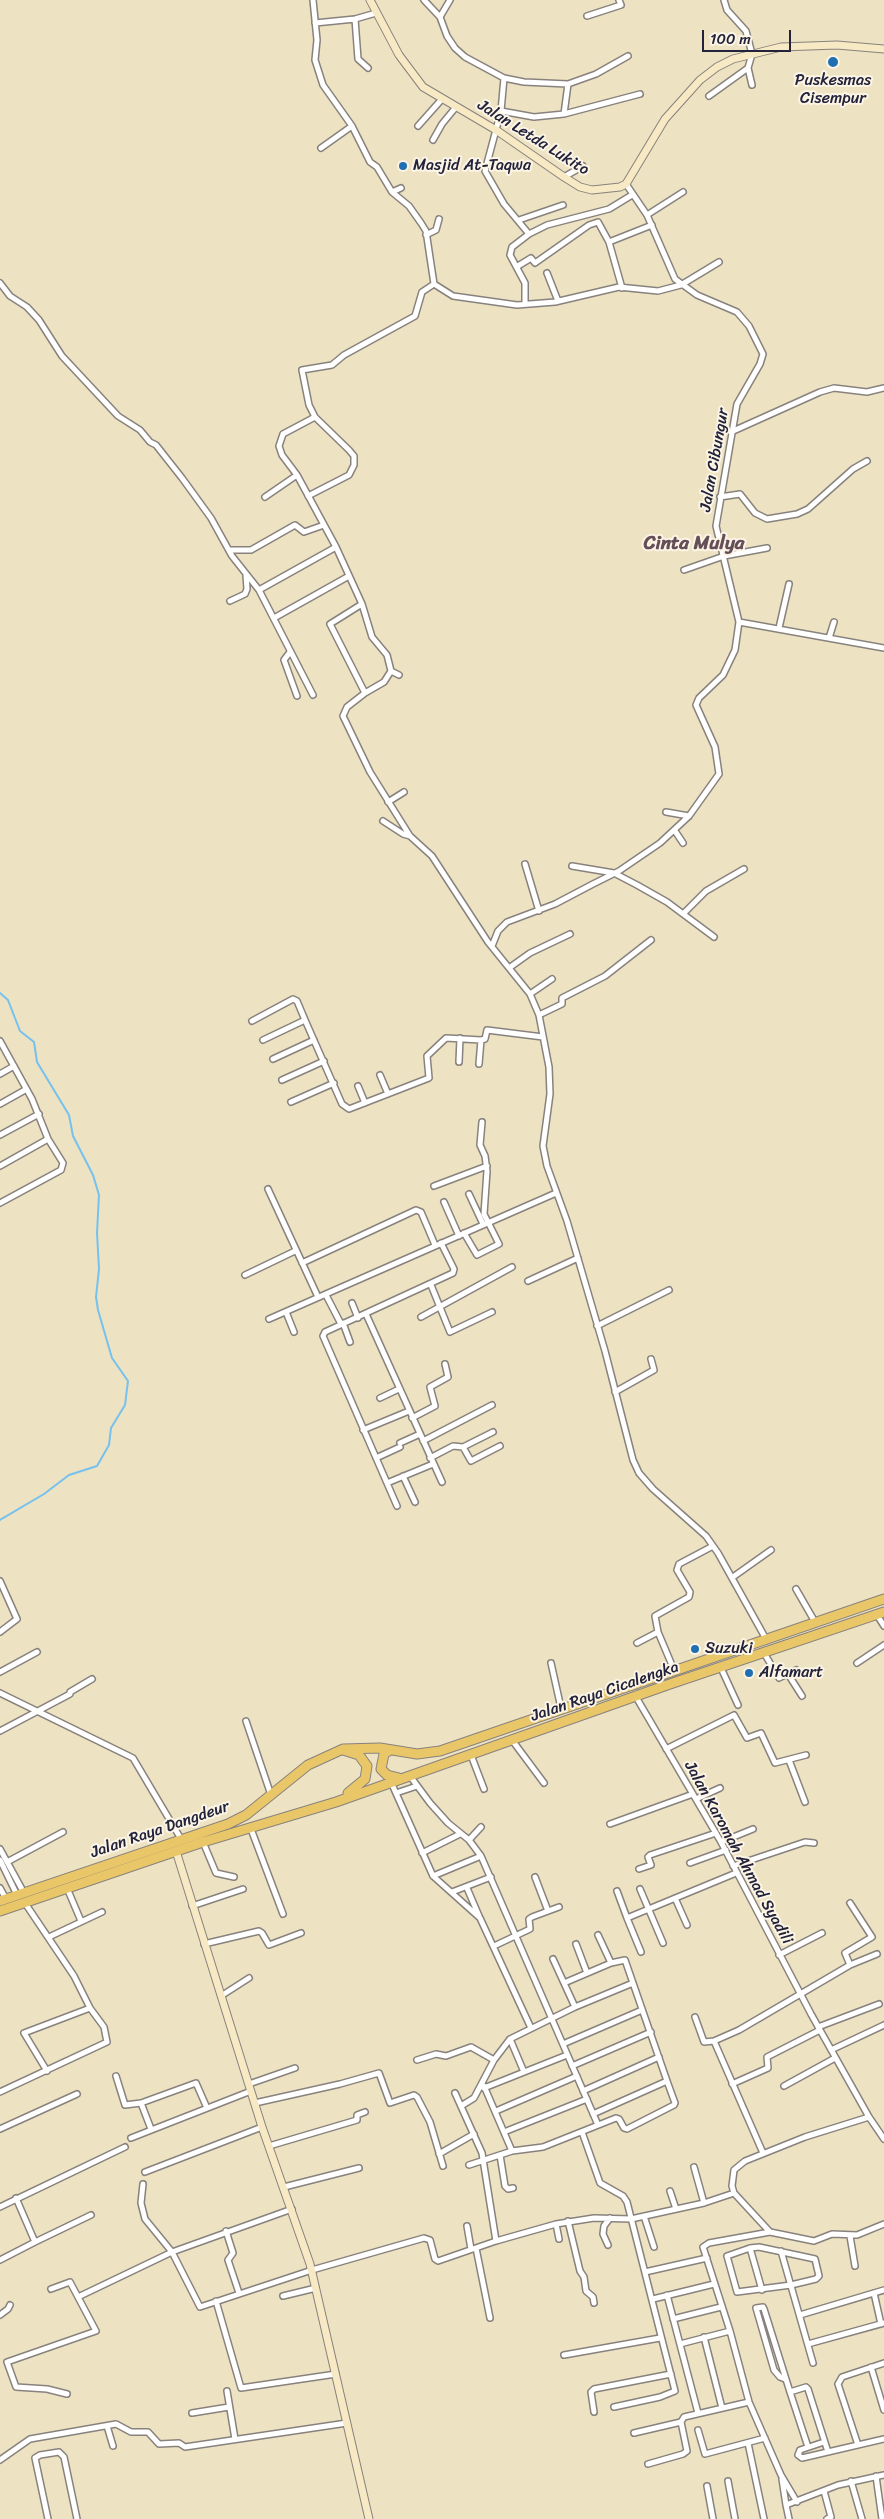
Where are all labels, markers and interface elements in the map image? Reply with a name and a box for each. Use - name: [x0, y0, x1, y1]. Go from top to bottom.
- scale bar: [704, 20, 793, 52]
- text: 100 m: [710, 26, 751, 52]
- marker: Puskesmas Cisempur: [826, 55, 840, 69]
- place label: Puskesmas Cisempur: [795, 71, 871, 109]
- street label: Jalan Letda Lukito: [474, 96, 592, 180]
- place label: Masjid At-Taqwa: [413, 156, 531, 176]
- marker: Masjid At-Taqwa: [397, 160, 409, 172]
- street label: Jalan Cibungur: [696, 407, 734, 513]
- district label: Cinta Mulya: [644, 533, 744, 555]
- place label: Suzuki: [705, 1639, 753, 1659]
- marker: Suzuki: [689, 1643, 701, 1655]
- street label: Jalan Raya Cicalengka: [529, 1658, 681, 1726]
- place label: Alfamart: [759, 1663, 823, 1683]
- marker: Alfamart: [743, 1667, 755, 1679]
- street label: Jalan Karomah Ahmad Syadili: [680, 1758, 796, 1948]
- street label: Jalan Raya Dangdeur: [88, 1797, 232, 1863]

